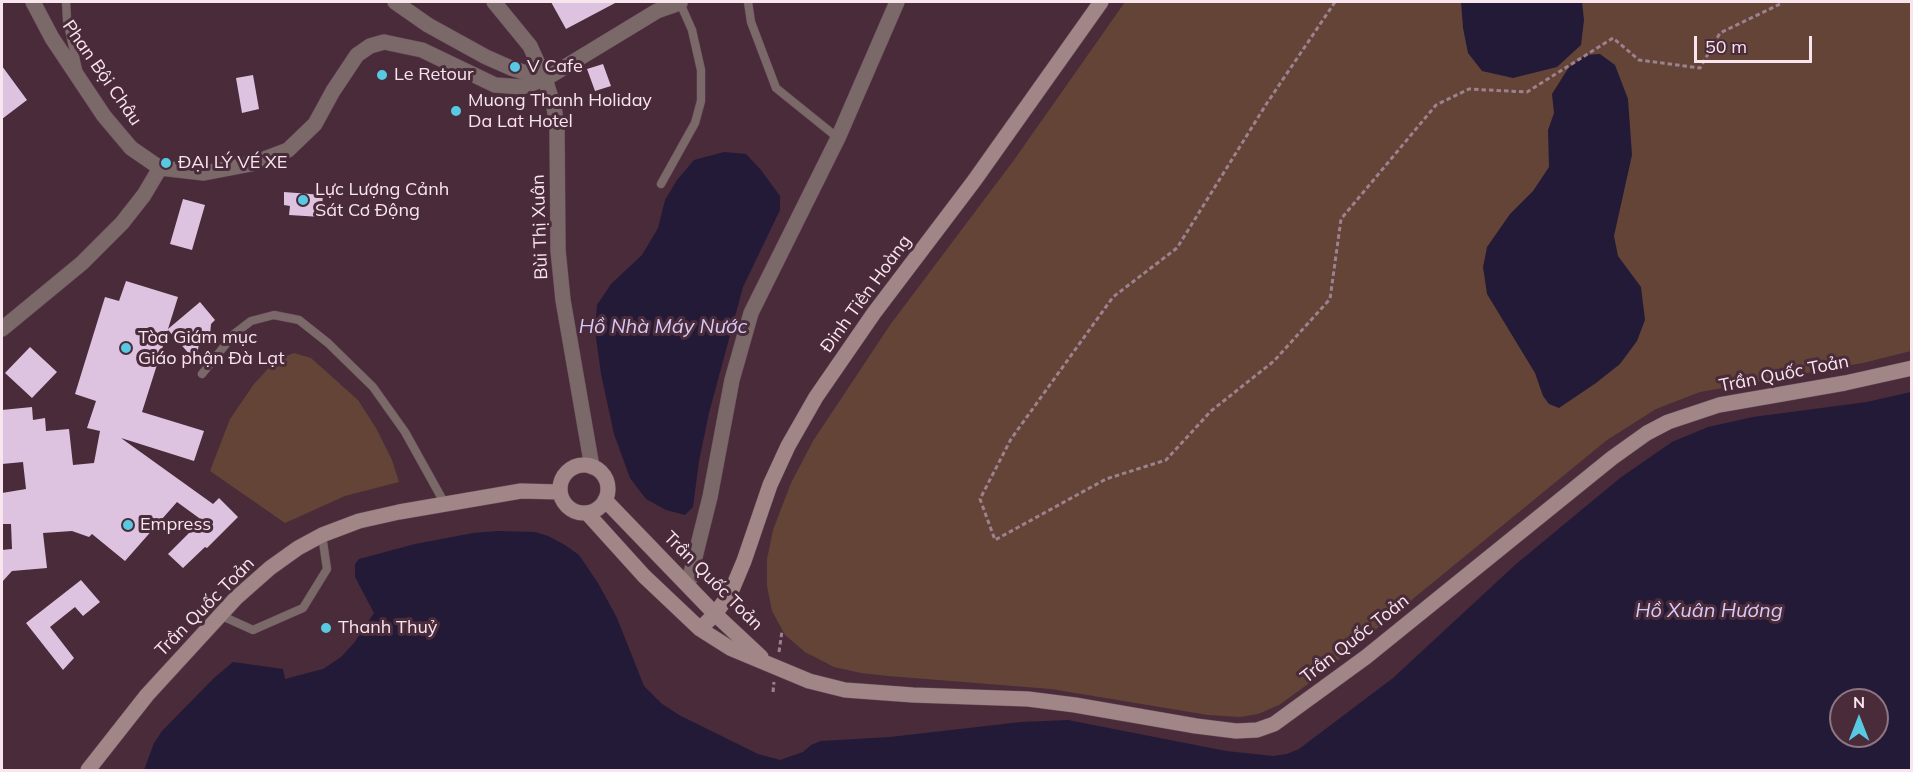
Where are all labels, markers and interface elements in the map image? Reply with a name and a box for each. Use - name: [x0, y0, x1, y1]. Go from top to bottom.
- street label: Phan Bội Châu: [58, 16, 146, 130]
- scale bar: [1697, 24, 1816, 62]
- text: 50 m: [1705, 35, 1747, 58]
- place label: V Cafe: [527, 56, 583, 78]
- marker: V Cafe: [508, 60, 522, 74]
- place label: Le Retour: [394, 64, 474, 86]
- marker: Le Retour: [375, 68, 389, 82]
- place label: Muong Thanh Holiday Da Lat Hotel: [468, 90, 652, 132]
- marker: Muong Thanh Holiday Da Lat Hotel: [449, 104, 463, 118]
- place label: ĐẠI LÝ VÉ XE: [178, 152, 287, 174]
- marker: ĐẠI LÝ VÉ XE: [159, 156, 173, 170]
- street label: Bùi Thị Xuân: [527, 174, 553, 280]
- place label: Lực Lượng Cảnh Sát Cơ Động: [315, 179, 449, 222]
- marker: Lực Lượng Cảnh Sát Cơ Động: [296, 193, 310, 207]
- street label: Đinh Tiên Hoàng: [816, 231, 916, 357]
- water label: Hồ Nhà Máy Nước: [579, 315, 747, 339]
- place label: Tòa Giám mục Giáo phận Đà Lạt: [138, 327, 284, 370]
- marker: Tòa Giám mục Giáo phận Đà Lạt: [119, 341, 133, 355]
- street label: Trần Quốc Toản: [1717, 351, 1851, 397]
- place label: Empress: [140, 514, 211, 536]
- marker: Empress: [121, 518, 135, 532]
- street label: Trần Quốc Toản: [659, 527, 767, 635]
- street label: Trần Quốc Toản: [151, 553, 259, 661]
- street label: Trần Quốc Toản: [1297, 590, 1413, 688]
- water label: Hồ Xuân Hương: [1635, 599, 1783, 623]
- place label: Thanh Thuỷ: [338, 617, 437, 639]
- marker: Thanh Thuỷ: [319, 621, 333, 635]
- north arrow: [1829, 688, 1889, 748]
- text: N: [1853, 692, 1865, 712]

